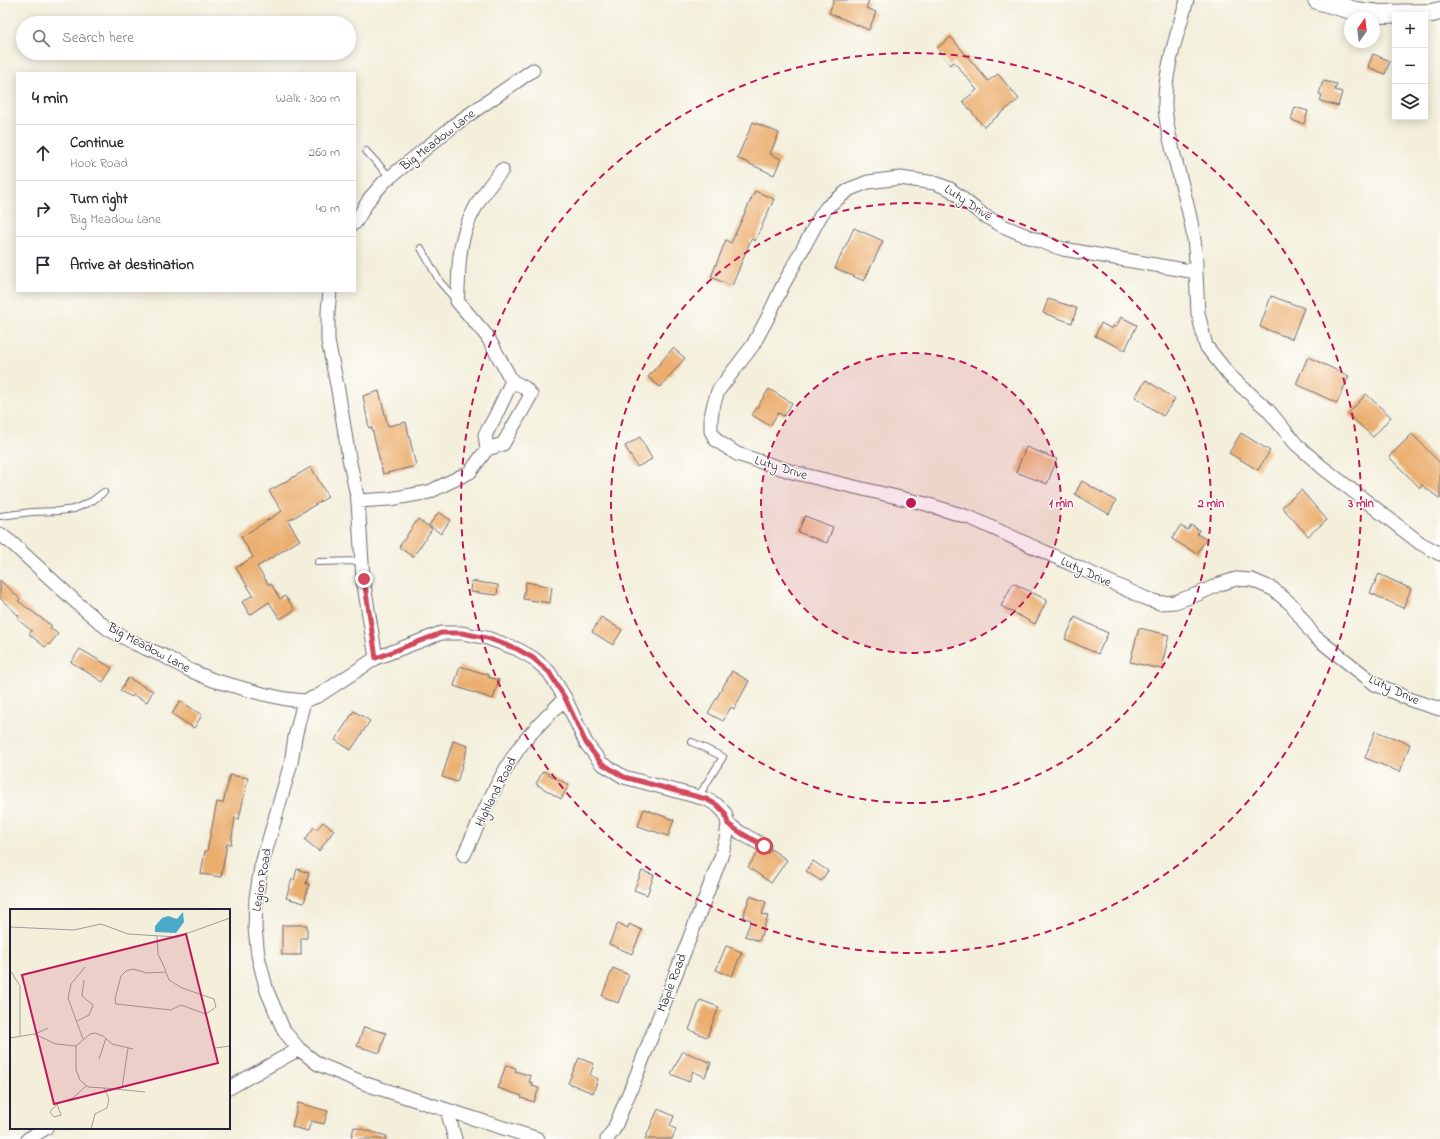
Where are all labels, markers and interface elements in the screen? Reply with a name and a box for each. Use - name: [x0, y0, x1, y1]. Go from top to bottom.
- north arrow: [1344, 12, 1380, 48]
- map controls: [1392, 12, 1428, 120]
- button: +: [1392, 12, 1428, 48]
- search box: [16, 16, 356, 60]
- icon: search: [30, 27, 52, 49]
- text: Search here: [62, 27, 134, 49]
- button: −: [1392, 48, 1428, 84]
- button: layers: [1392, 84, 1428, 120]
- text: 4 min: [32, 86, 68, 111]
- text: Walk · 300 m: [276, 89, 340, 108]
- street label: Big Meadow Lane: [396, 104, 480, 177]
- text: Continue: [70, 132, 124, 154]
- icon: ahead: [32, 142, 54, 164]
- text: 260 m: [309, 143, 340, 162]
- text: Hook Road: [70, 154, 128, 173]
- street label: Luty Drive: [940, 180, 996, 227]
- text: Turn right: [70, 188, 128, 210]
- icon: right: [32, 198, 54, 220]
- text: 40 m: [316, 199, 340, 218]
- text: Big Meadow Lane: [70, 210, 161, 229]
- icon: arrive: [32, 254, 54, 276]
- text: Arrive at destination: [70, 254, 194, 276]
- street label: Luty Drive: [752, 451, 810, 486]
- text: 1 min: [1049, 495, 1073, 513]
- text: 2 min: [1197, 495, 1224, 513]
- text: 3 min: [1347, 495, 1374, 513]
- centre of rings: [904, 496, 918, 510]
- street label: Luty Drive: [1057, 552, 1115, 593]
- route end: [355, 570, 373, 588]
- street label: Big Meadow Lane: [103, 618, 194, 679]
- street label: Luty Drive: [1365, 670, 1423, 711]
- street label: Highland Road: [470, 753, 523, 831]
- route start: [755, 837, 773, 855]
- street label: Legion Road: [247, 846, 278, 913]
- inset map: [10, 909, 230, 1129]
- street label: Maple Road: [652, 950, 692, 1015]

